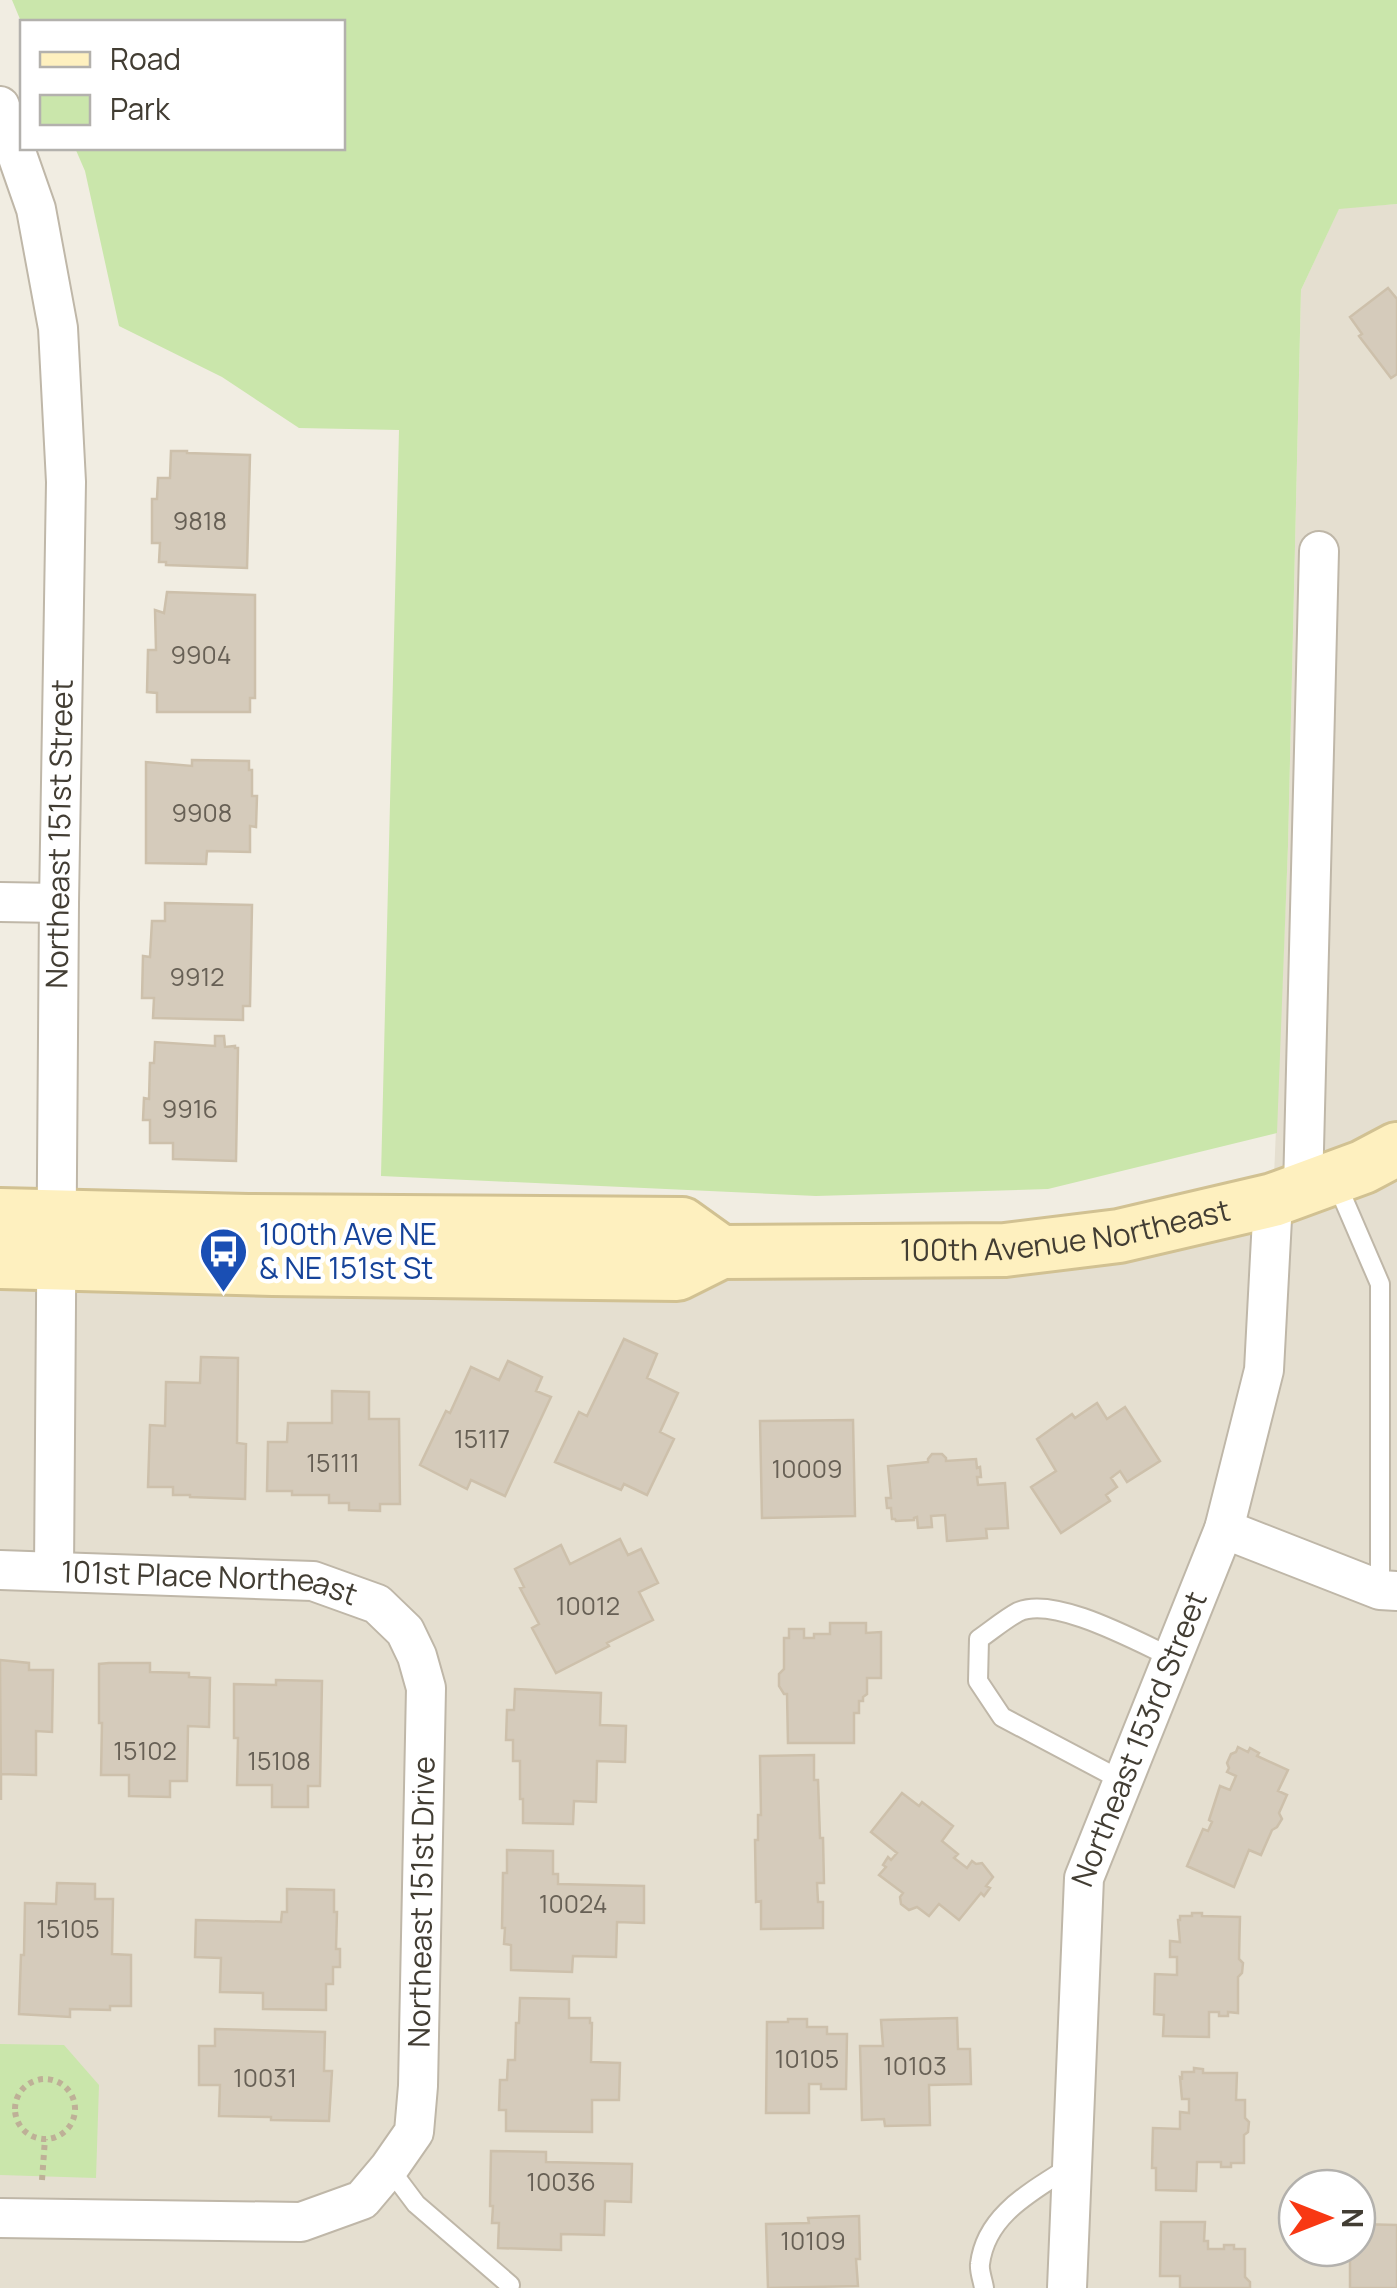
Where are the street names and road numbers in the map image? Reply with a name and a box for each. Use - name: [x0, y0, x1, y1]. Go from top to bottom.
- street label: Northeast 151st Street: [35, 679, 82, 989]
- street label: 100th Avenue Northeast: [900, 1189, 1234, 1270]
- street label: 101st Place Northeast: [60, 1550, 363, 1614]
- street label: Northeast 153rd Street: [1061, 1585, 1216, 1892]
- street label: Northeast 151st Drive: [397, 1756, 444, 2048]

